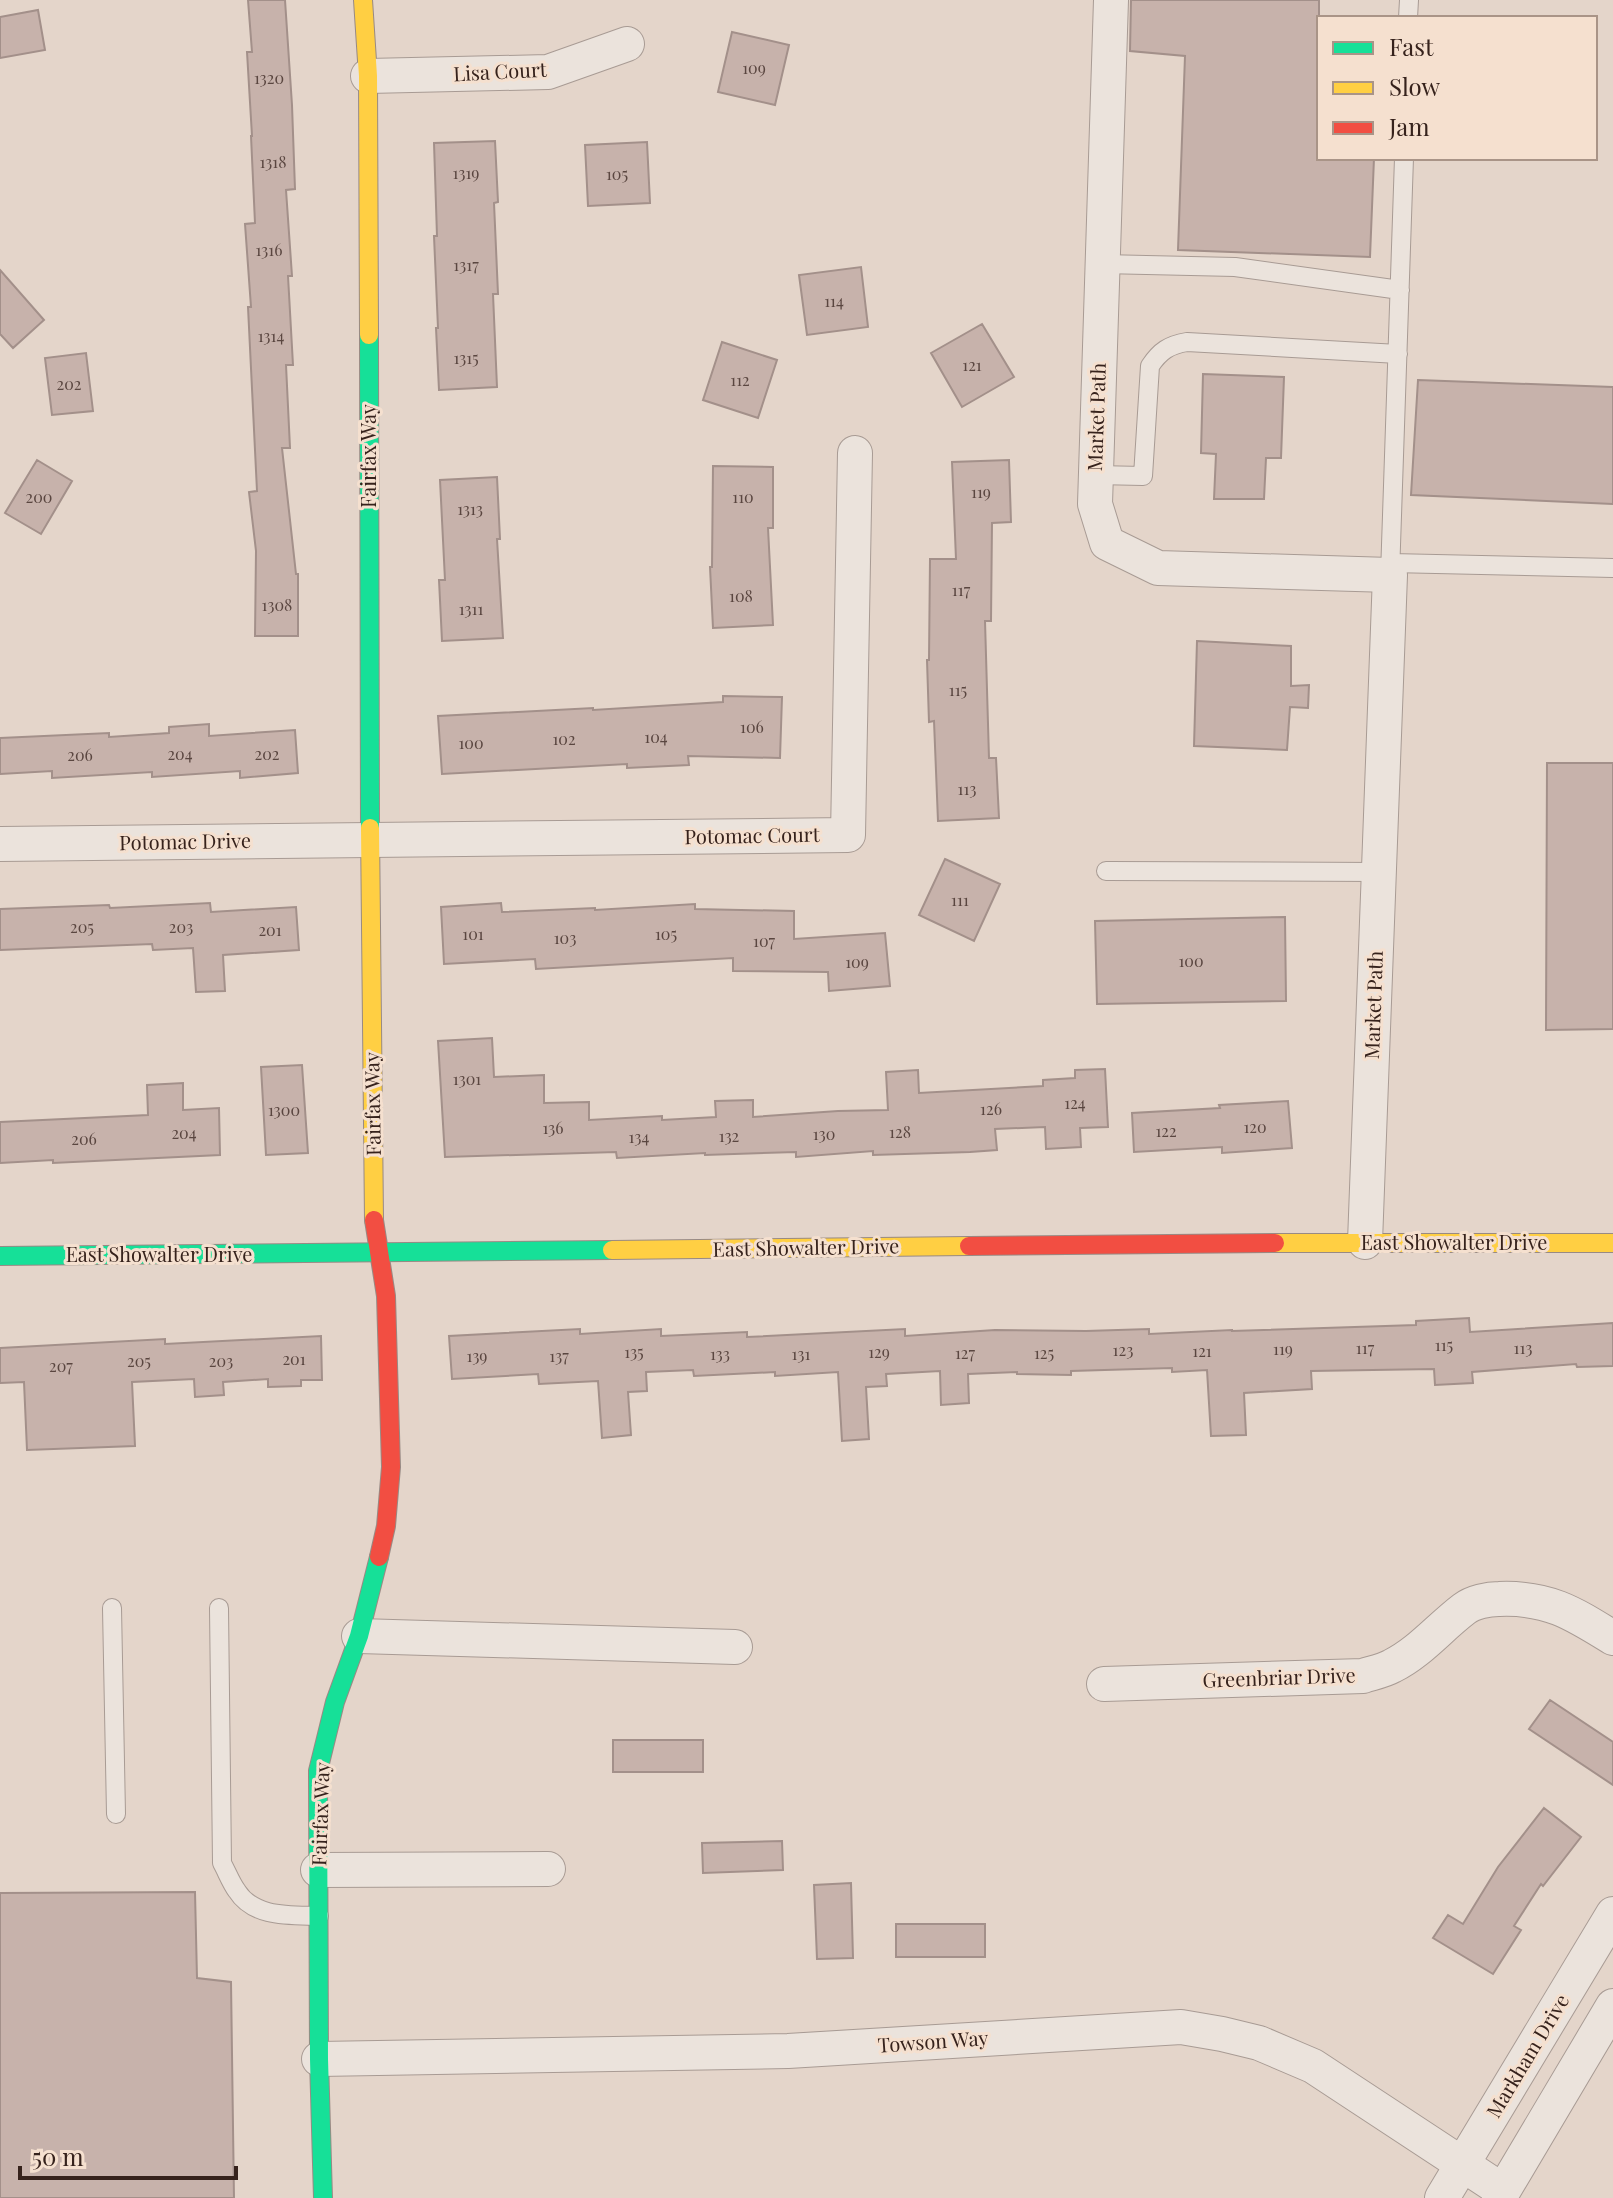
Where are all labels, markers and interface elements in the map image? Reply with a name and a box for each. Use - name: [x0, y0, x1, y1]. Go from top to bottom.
- legend: [1317, 16, 1597, 160]
- text: Fast: [1389, 30, 1434, 62]
- street label: Lisa Court: [452, 55, 548, 86]
- house number: 109: [742, 57, 766, 78]
- house number: 1320: [254, 67, 284, 88]
- text: Slow: [1389, 70, 1441, 102]
- text: Jam: [1388, 110, 1430, 142]
- house number: 1318: [259, 151, 287, 172]
- house number: 1319: [453, 162, 479, 183]
- house number: 105: [606, 163, 628, 184]
- house number: 1316: [255, 239, 283, 260]
- house number: 1317: [453, 254, 479, 275]
- house number: 114: [824, 290, 844, 311]
- house number: 1314: [258, 325, 284, 346]
- house number: 1315: [453, 347, 479, 368]
- house number: 121: [962, 354, 982, 375]
- street label: Market Path: [1080, 362, 1111, 472]
- house number: 112: [730, 369, 750, 390]
- house number: 202: [57, 373, 81, 394]
- street label: Fairfax Way: [354, 404, 381, 508]
- house number: 119: [971, 481, 991, 502]
- house number: 200: [26, 486, 52, 507]
- house number: 110: [732, 486, 754, 507]
- house number: 1313: [457, 498, 483, 519]
- house number: 117: [952, 579, 971, 600]
- house number: 108: [729, 585, 753, 606]
- house number: 1308: [262, 594, 292, 615]
- house number: 1311: [459, 598, 483, 619]
- house number: 115: [949, 679, 967, 700]
- house number: 106: [740, 716, 764, 737]
- house number: 104: [644, 726, 668, 747]
- house number: 102: [552, 728, 576, 749]
- house number: 100: [458, 732, 484, 753]
- house number: 204: [167, 743, 193, 764]
- house number: 202: [255, 743, 279, 764]
- house number: 206: [67, 744, 93, 765]
- house number: 113: [958, 778, 976, 799]
- street label: Potomac Court: [684, 820, 821, 849]
- street label: Potomac Drive: [119, 826, 251, 855]
- house number: 111: [951, 889, 969, 910]
- house number: 205: [70, 916, 94, 937]
- house number: 203: [169, 916, 193, 937]
- house number: 201: [258, 919, 282, 940]
- house number: 101: [462, 923, 484, 944]
- house number: 105: [655, 923, 677, 944]
- house number: 103: [554, 927, 576, 948]
- house number: 107: [753, 930, 776, 951]
- house number: 100: [1178, 950, 1204, 971]
- street label: Market Path: [1357, 950, 1388, 1060]
- house number: 109: [845, 951, 869, 972]
- street label: Fairfax Way: [357, 1052, 386, 1156]
- house number: 1301: [453, 1068, 481, 1089]
- house number: 124: [1064, 1092, 1086, 1113]
- house number: 126: [980, 1098, 1002, 1119]
- house number: 1300: [268, 1099, 300, 1120]
- house number: 120: [1243, 1116, 1267, 1137]
- house number: 136: [542, 1117, 564, 1138]
- house number: 122: [1155, 1120, 1177, 1141]
- house number: 128: [889, 1121, 911, 1142]
- house number: 204: [171, 1122, 197, 1143]
- house number: 130: [813, 1123, 835, 1144]
- house number: 132: [719, 1125, 739, 1146]
- house number: 134: [629, 1126, 649, 1147]
- house number: 206: [71, 1128, 97, 1149]
- street label: East Showalter Drive: [1361, 1228, 1547, 1255]
- street label: East Showalter Drive: [712, 1231, 900, 1262]
- street label: East Showalter Drive: [66, 1240, 252, 1267]
- house number: 115: [1435, 1334, 1453, 1355]
- house number: 117: [1356, 1337, 1375, 1358]
- house number: 113: [1514, 1337, 1532, 1358]
- house number: 119: [1273, 1338, 1293, 1359]
- house number: 123: [1113, 1339, 1133, 1360]
- house number: 121: [1192, 1340, 1212, 1361]
- house number: 135: [624, 1341, 644, 1362]
- house number: 129: [868, 1341, 890, 1362]
- house number: 127: [955, 1342, 976, 1363]
- house number: 125: [1034, 1342, 1054, 1363]
- house number: 133: [710, 1343, 730, 1364]
- house number: 131: [792, 1343, 810, 1364]
- house number: 139: [466, 1345, 488, 1366]
- house number: 137: [549, 1345, 569, 1366]
- house number: 201: [282, 1348, 306, 1369]
- house number: 205: [127, 1350, 151, 1371]
- house number: 203: [209, 1350, 233, 1371]
- house number: 207: [49, 1355, 73, 1376]
- street label: Greenbriar Drive: [1202, 1660, 1356, 1693]
- street label: Fairfax Way: [304, 1762, 335, 1866]
- street label: Markham Drive: [1479, 1988, 1574, 2122]
- street label: Towson Way: [877, 2023, 989, 2058]
- scale bar: [20, 2130, 236, 2180]
- text: 50 m: [32, 2140, 84, 2172]

